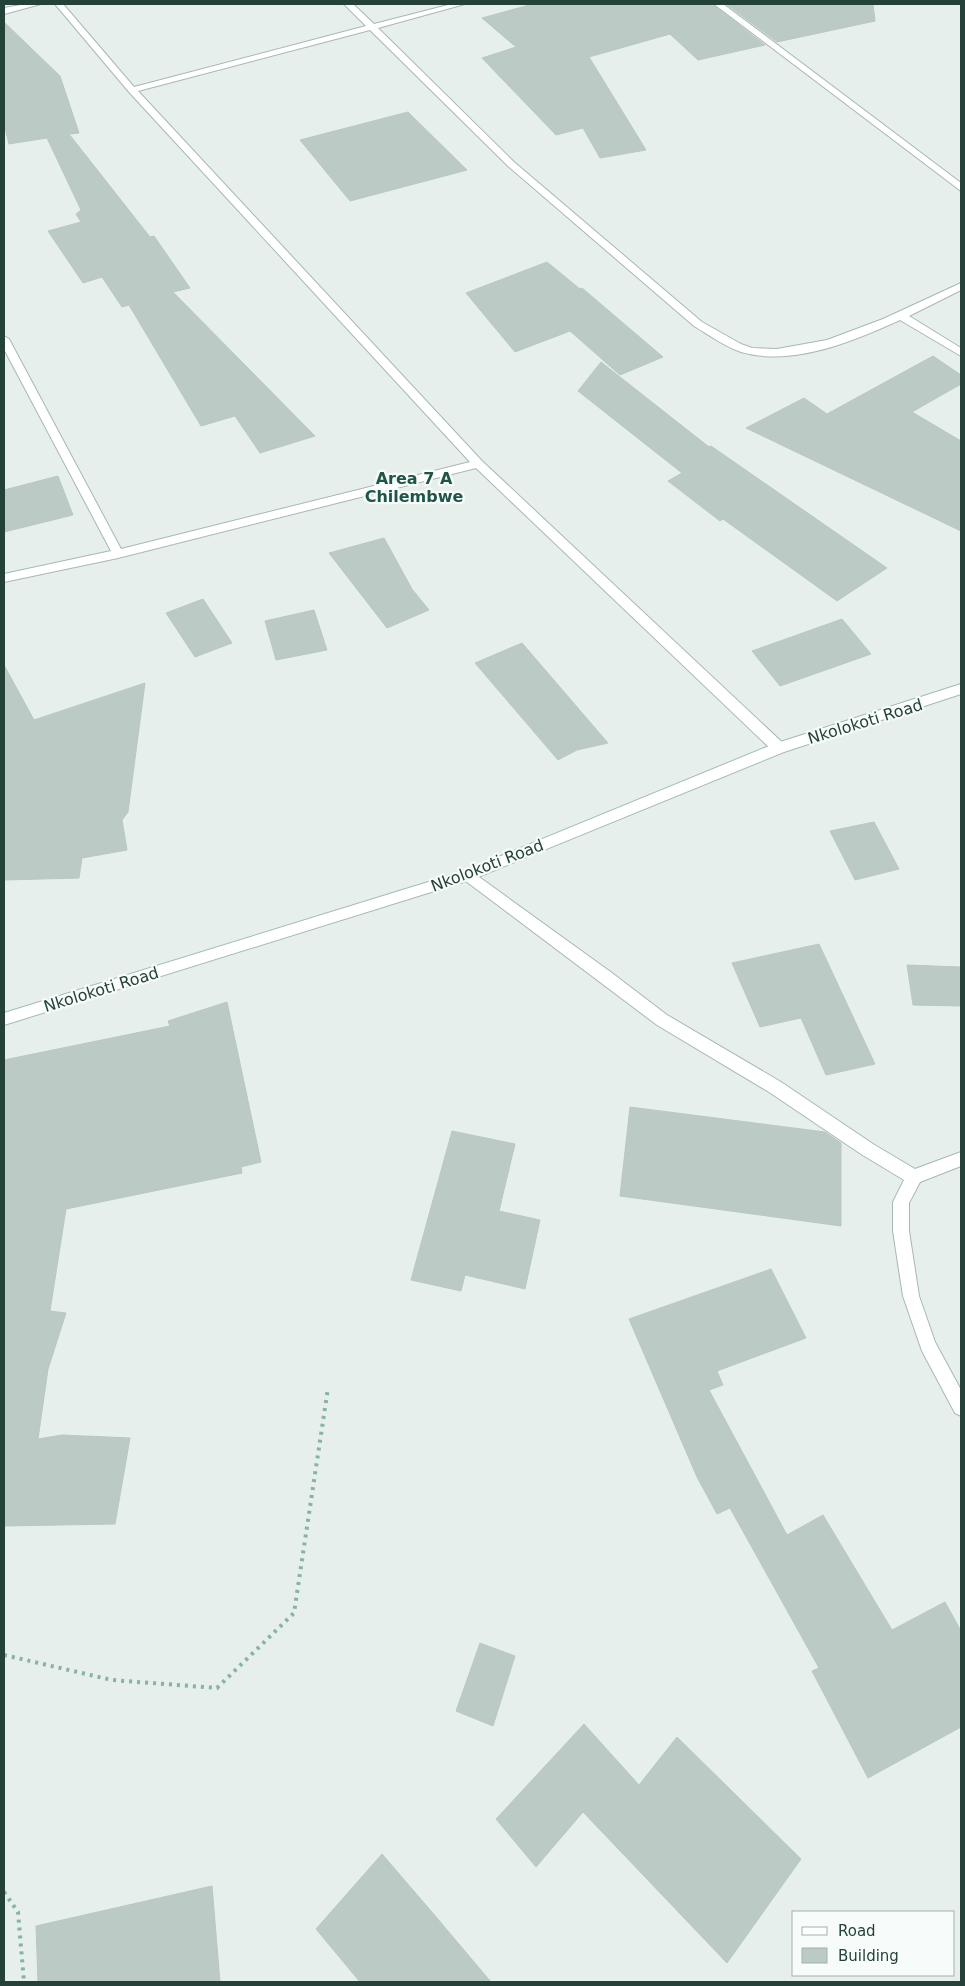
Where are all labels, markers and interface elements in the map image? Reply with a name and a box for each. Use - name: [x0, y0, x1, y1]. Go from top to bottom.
- district label: Area 7 A Chilembwe: [365, 469, 464, 506]
- street label: Nkolokoti Road: [805, 695, 925, 748]
- street label: Nkolokoti Road: [428, 835, 546, 896]
- street label: Nkolokoti Road: [41, 963, 161, 1016]
- legend: [792, 1911, 955, 1976]
- text: Road: [838, 1922, 876, 1940]
- text: Building: [838, 1947, 899, 1965]

